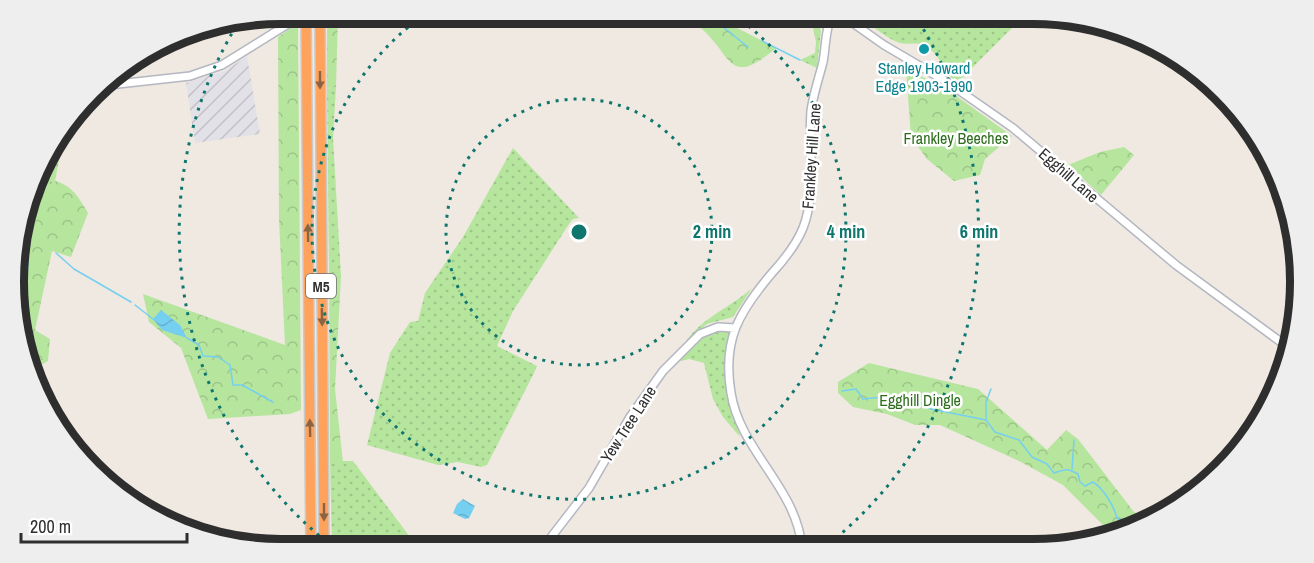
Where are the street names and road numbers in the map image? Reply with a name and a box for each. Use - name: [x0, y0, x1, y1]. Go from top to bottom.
- street label: Frankley Hill Lane: [796, 102, 826, 210]
- street label: Egghill Lane: [1034, 143, 1104, 207]
- road number: M5: [306, 274, 336, 298]
- street label: Yew Tree Lane: [595, 381, 661, 467]

